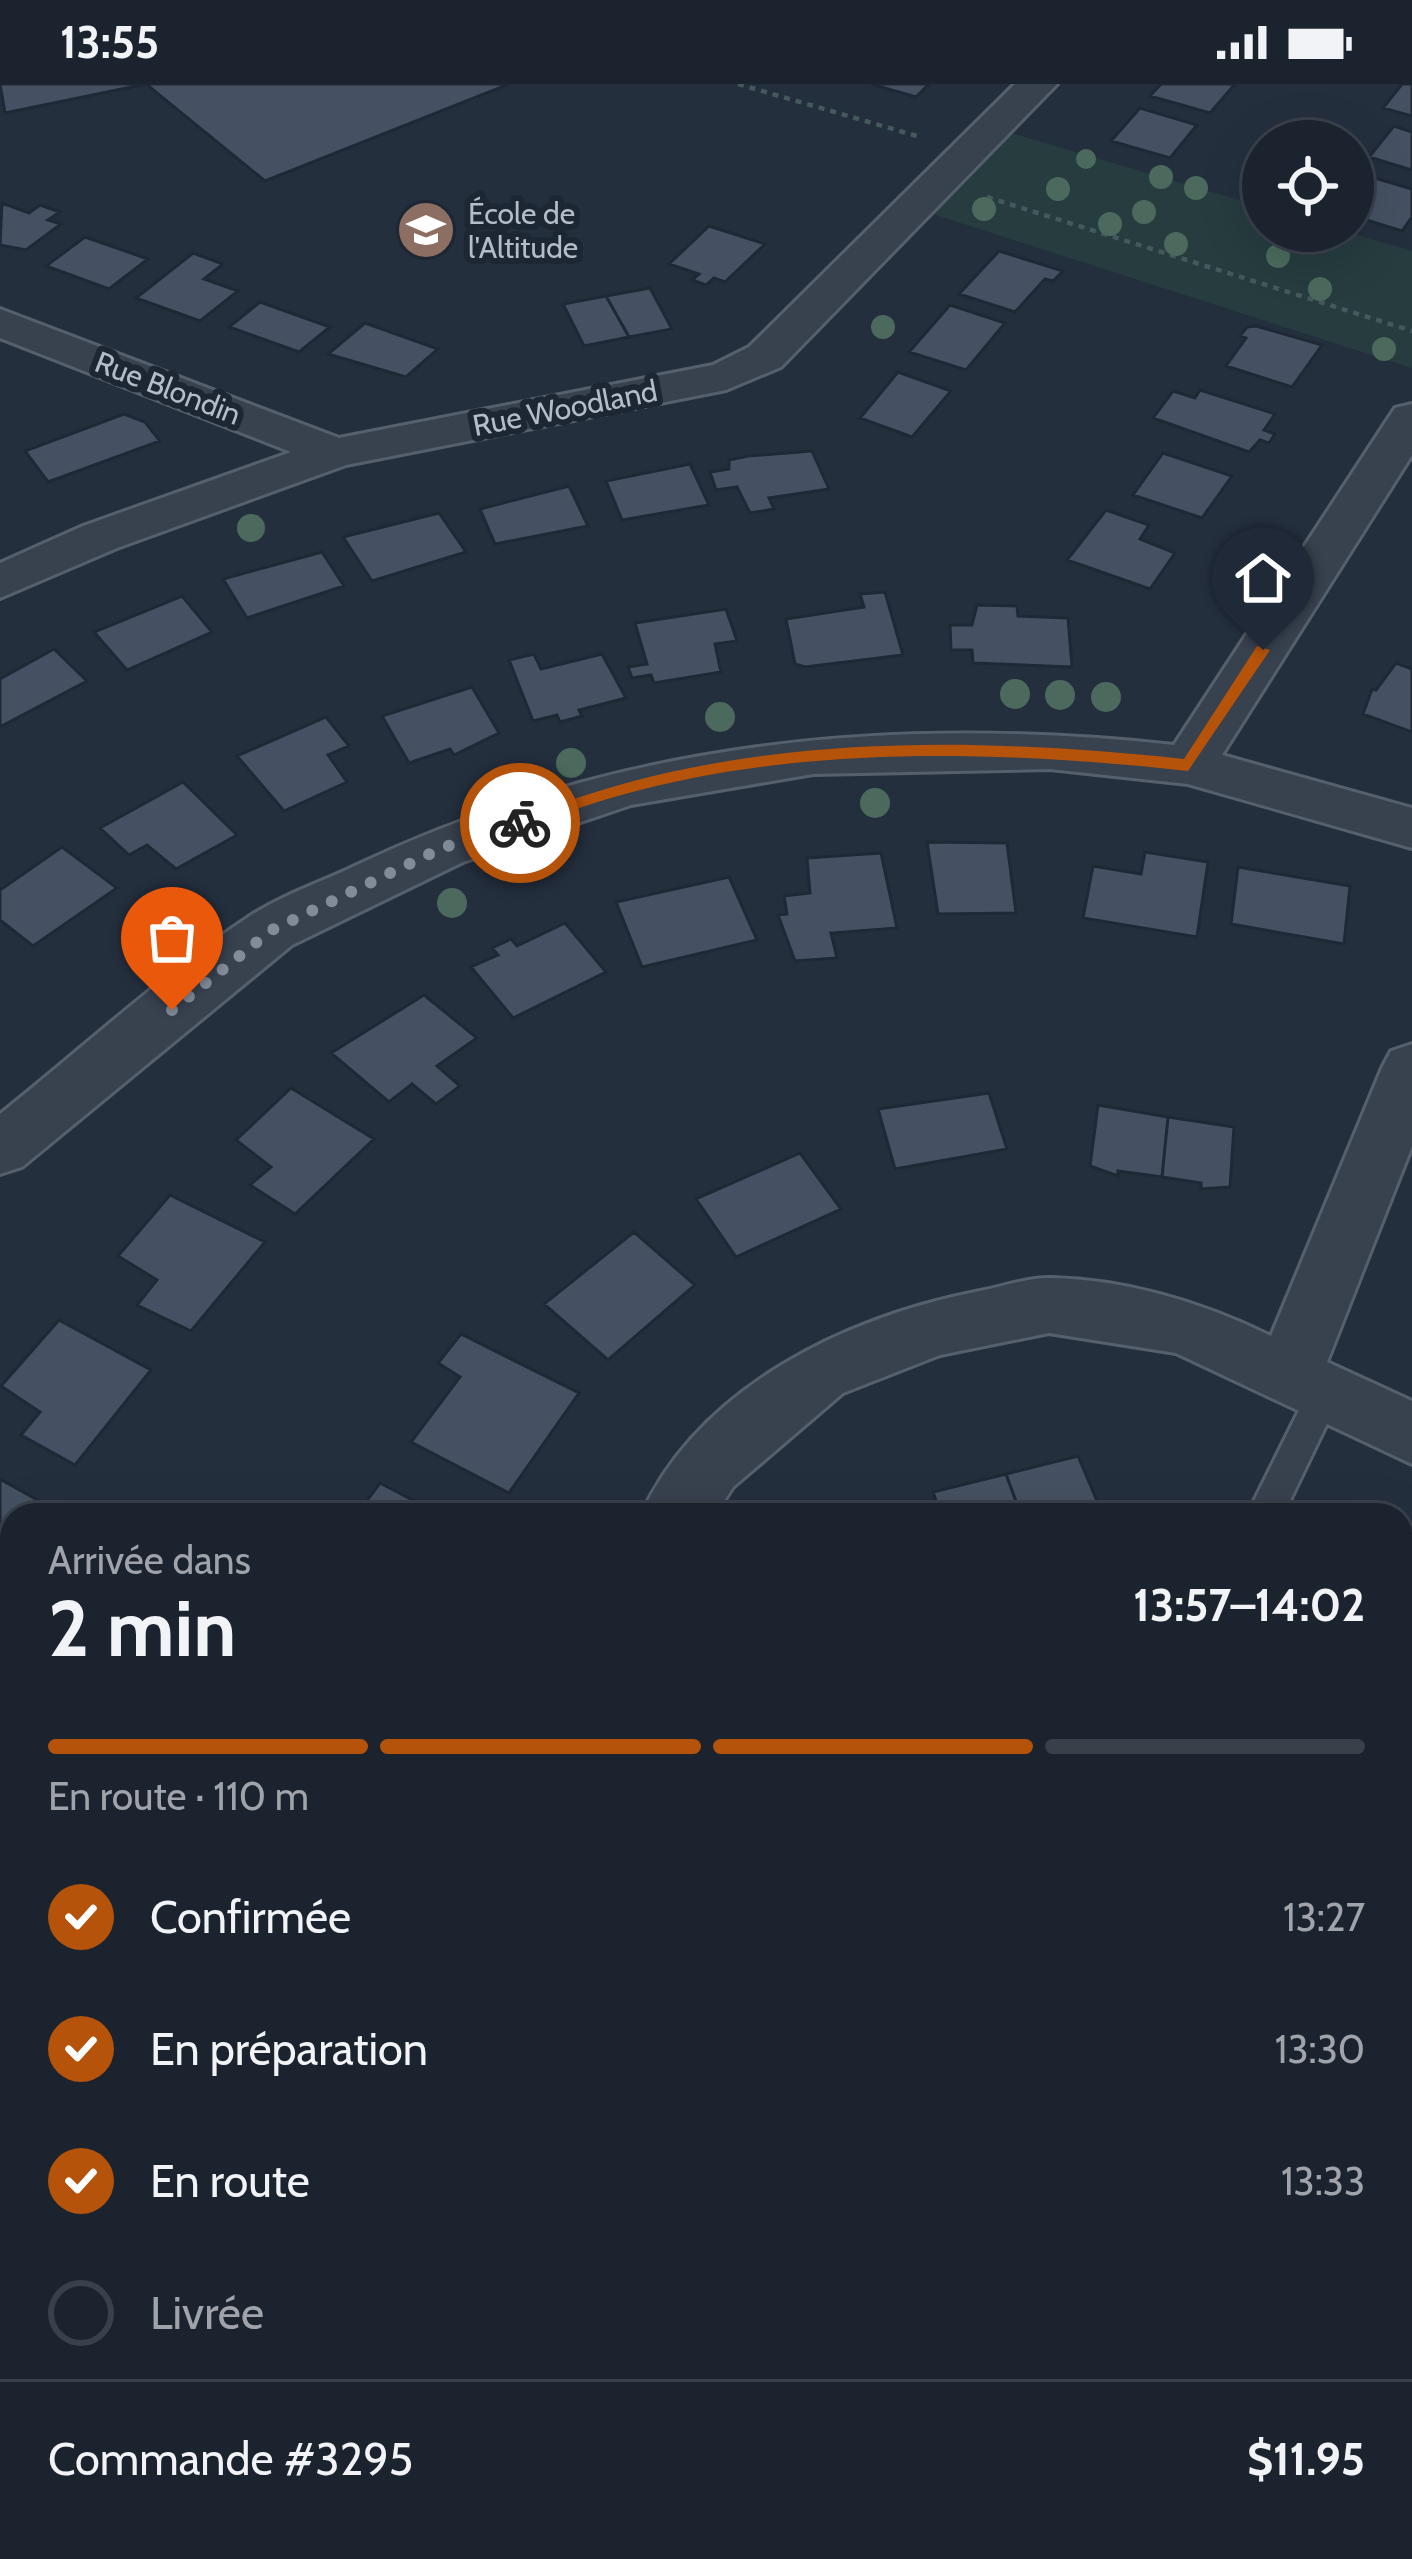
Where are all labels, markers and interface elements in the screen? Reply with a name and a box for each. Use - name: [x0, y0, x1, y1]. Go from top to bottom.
- text: 13:55: [60, 15, 159, 69]
- map controls: [1242, 120, 1374, 252]
- button: locate: [1242, 120, 1374, 252]
- place label: École de l'Altitude: [468, 195, 578, 266]
- school or university icon: École de l'Altitude: [395, 199, 457, 261]
- street label: Rue Blondin: [90, 343, 246, 433]
- street label: Rue Woodland: [470, 372, 660, 444]
- pin: [1212, 527, 1314, 650]
- icon: home: [1230, 545, 1296, 611]
- courier: [460, 763, 580, 883]
- icon: bike: [487, 790, 553, 856]
- pin: [121, 887, 223, 1010]
- icon: bag: [139, 905, 205, 971]
- text: Arrivée dans: [48, 1536, 251, 1584]
- text: 13:57–14:02: [1133, 1578, 1365, 1632]
- text: 2 min: [48, 1581, 236, 1676]
- text: En route · 110 m: [48, 1772, 309, 1820]
- icon: check: [48, 1884, 114, 1950]
- text: Confirmée: [150, 1890, 351, 1944]
- text: 13:27: [1283, 1893, 1365, 1941]
- icon: check: [48, 2016, 114, 2082]
- text: En préparation: [150, 2022, 428, 2076]
- text: 13:30: [1275, 2025, 1365, 2073]
- icon: check: [48, 2148, 114, 2214]
- text: En route: [150, 2154, 310, 2208]
- text: 13:33: [1281, 2157, 1365, 2205]
- text: Livrée: [150, 2286, 264, 2340]
- text: Commande #3295: [48, 2432, 413, 2486]
- text: $11.95: [1247, 2432, 1365, 2486]

